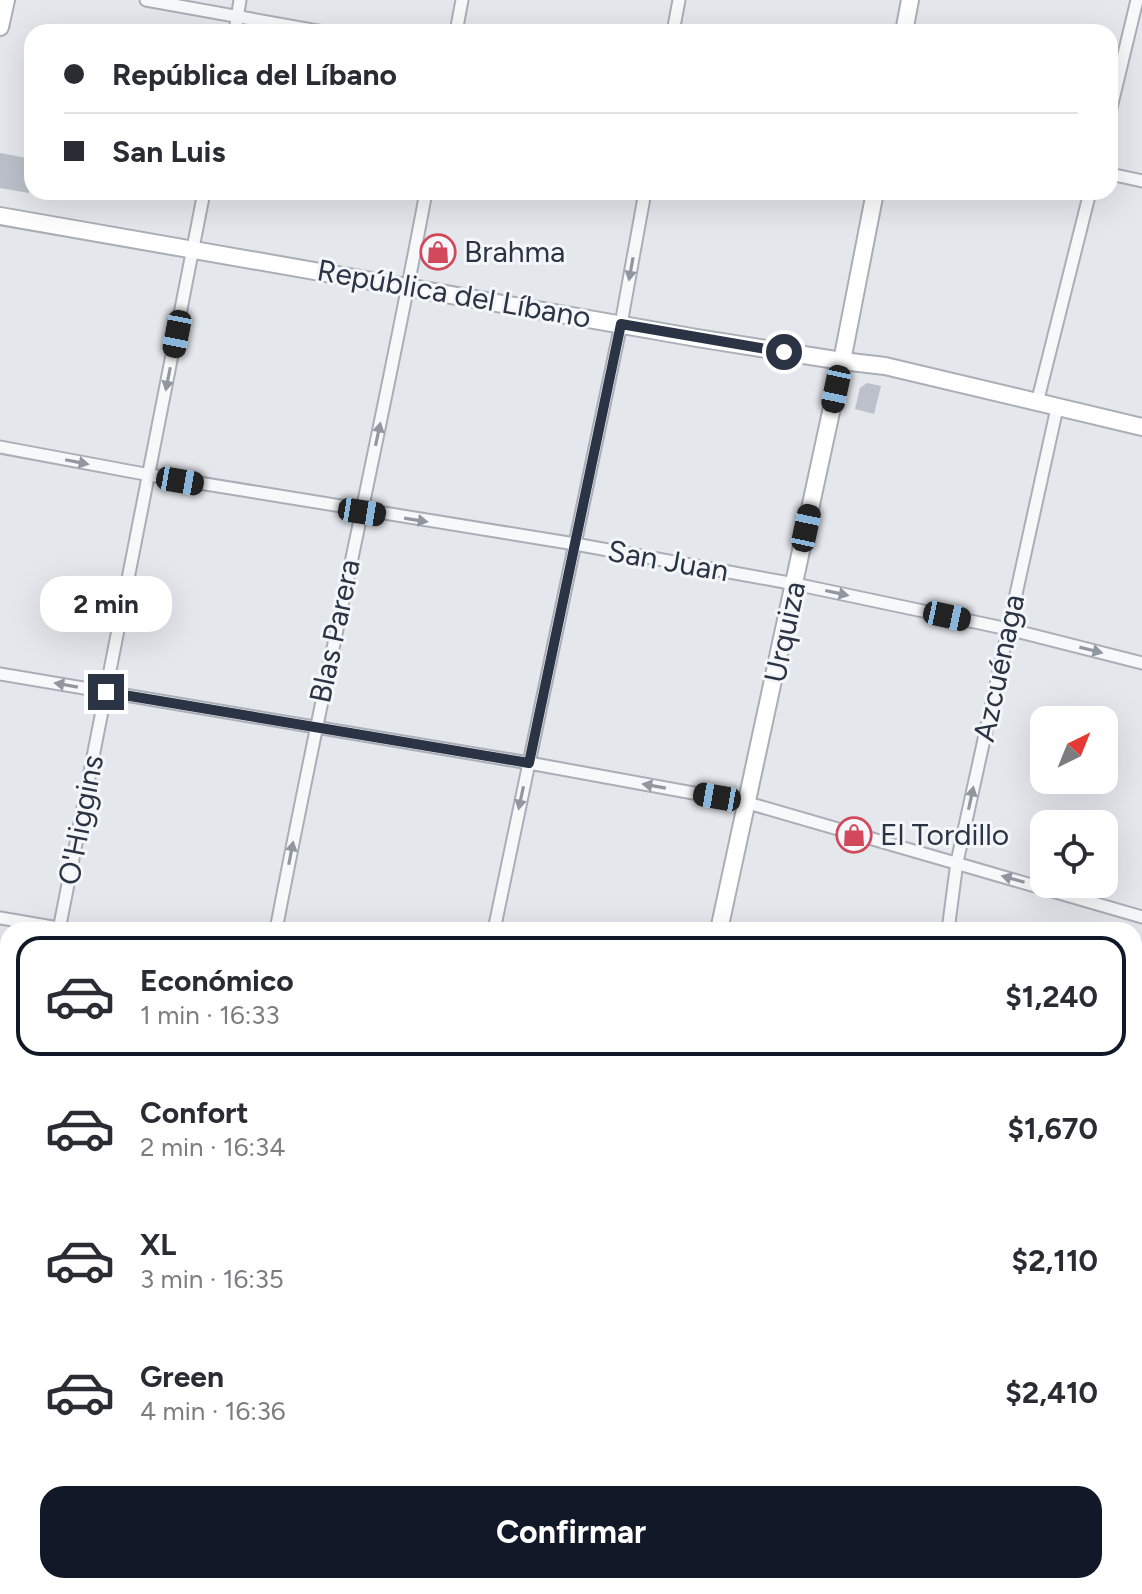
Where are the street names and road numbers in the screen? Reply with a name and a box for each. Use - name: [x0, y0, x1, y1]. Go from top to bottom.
- street label: República del Líbano: [314, 251, 594, 336]
- street label: San Juan: [605, 532, 731, 589]
- street label: Blas Parera: [301, 556, 368, 706]
- street label: Urquiza: [756, 578, 813, 686]
- street label: Azcuénaga: [965, 591, 1032, 745]
- street label: O'Higgins: [50, 752, 111, 888]

